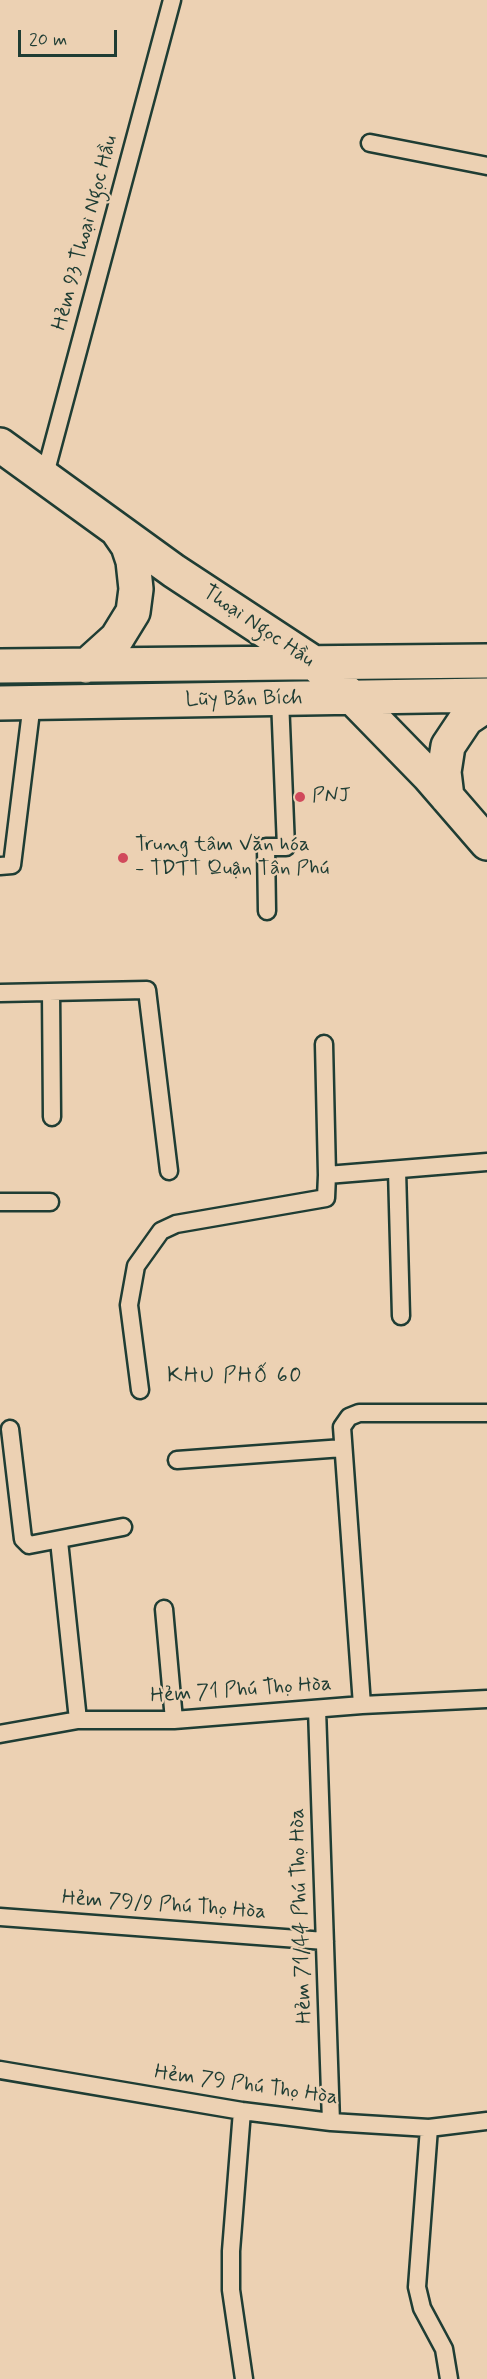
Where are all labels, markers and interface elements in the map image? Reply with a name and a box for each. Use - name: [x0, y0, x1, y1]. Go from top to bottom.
- scale bar: [21, 18, 120, 56]
- text: 20 m: [29, 28, 67, 52]
- street label: Hẻm 93 Thoại Ngọc Hầu: [48, 133, 124, 333]
- street label: Thoại Ngọc Hầu: [197, 580, 319, 674]
- street label: Lũy Bán Bích: [185, 686, 303, 714]
- place label: PNJ: [312, 784, 350, 810]
- marker: PNJ: [293, 790, 307, 804]
- place label: Trung tâm Văn hóa - TDTT Quận Tân Phú: [135, 833, 329, 883]
- marker: Trung tâm Văn hóa - TDTT Quận Tân Phú: [116, 851, 130, 865]
- district label: KHU PHỐ 60: [169, 1364, 301, 1390]
- street label: Hẻm 71 Phú Thọ Hòa: [149, 1672, 333, 1710]
- street label: Hẻm 71/44 Phú Thọ Hòa: [286, 1808, 318, 2024]
- street label: Hẻm 79/9 Phú Thọ Hòa: [61, 1886, 267, 1926]
- street label: Hẻm 79 Phú Thọ Hòa: [153, 2061, 339, 2111]

